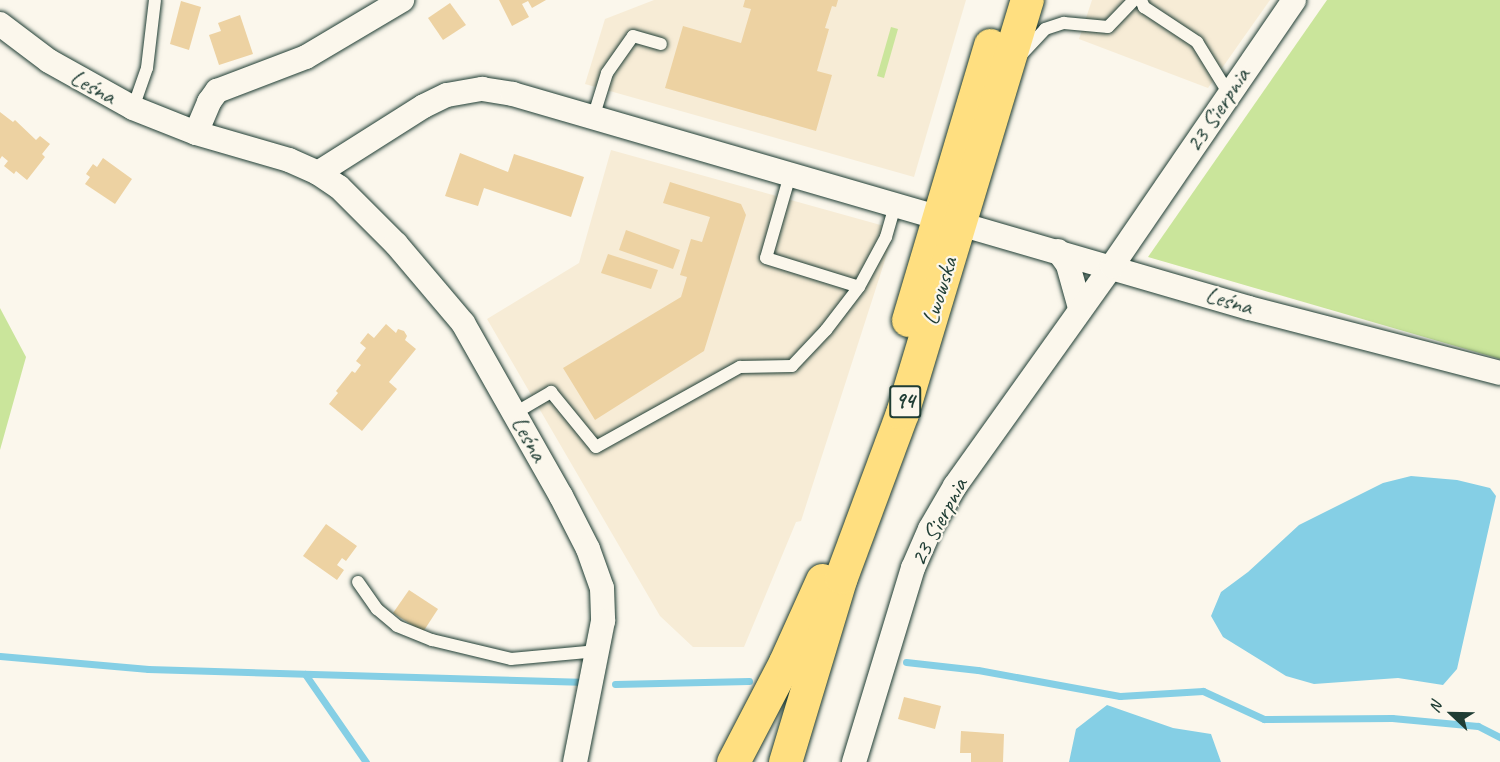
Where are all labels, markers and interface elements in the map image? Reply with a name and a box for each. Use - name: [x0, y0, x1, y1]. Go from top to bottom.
- street label: 23 Sierpnia: [1179, 62, 1257, 158]
- street label: Leśna: [65, 63, 121, 111]
- street label: Lwowska: [916, 254, 964, 328]
- street label: Leśna: [1202, 280, 1256, 322]
- road number: 94: [888, 383, 922, 421]
- street label: Leśna: [505, 411, 553, 467]
- street label: 23 Sierpnia: [904, 473, 974, 571]
- north arrow: [1422, 684, 1482, 744]
- text: N: [1424, 699, 1446, 716]

